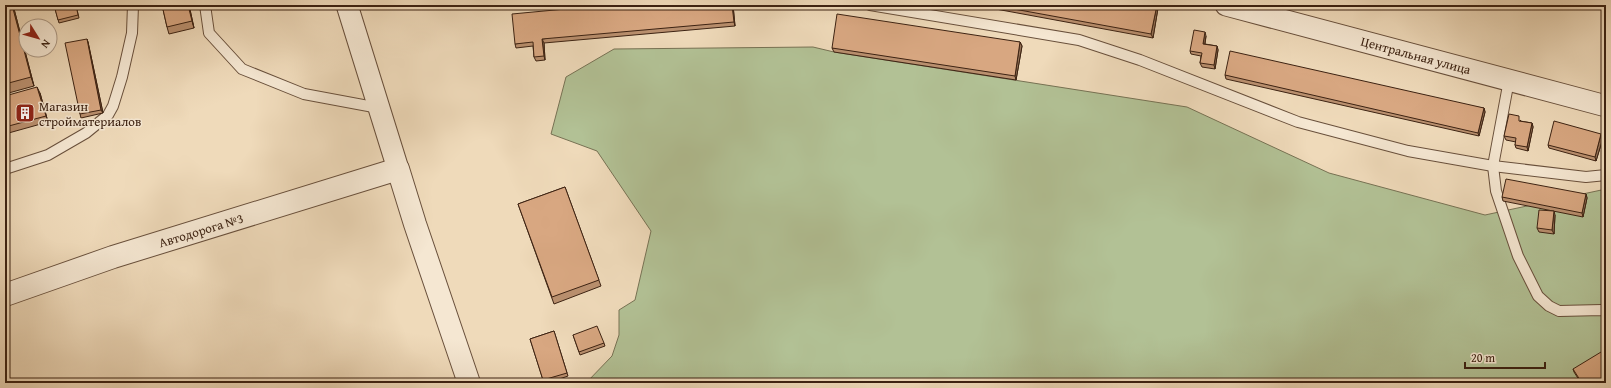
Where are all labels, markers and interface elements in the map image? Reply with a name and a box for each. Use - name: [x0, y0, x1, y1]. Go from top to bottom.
- north arrow: [18, 18, 58, 58]
- street label: Центральная улица: [1359, 32, 1474, 79]
- text: N: [37, 36, 55, 52]
- place label: Магазин стройматериалов: [39, 97, 141, 131]
- building icon: Магазин стройматериалов: [14, 102, 36, 124]
- street label: Автодорога №3: [156, 209, 246, 252]
- scale bar: [1465, 344, 1545, 370]
- text: 20 m: [1471, 349, 1495, 366]

